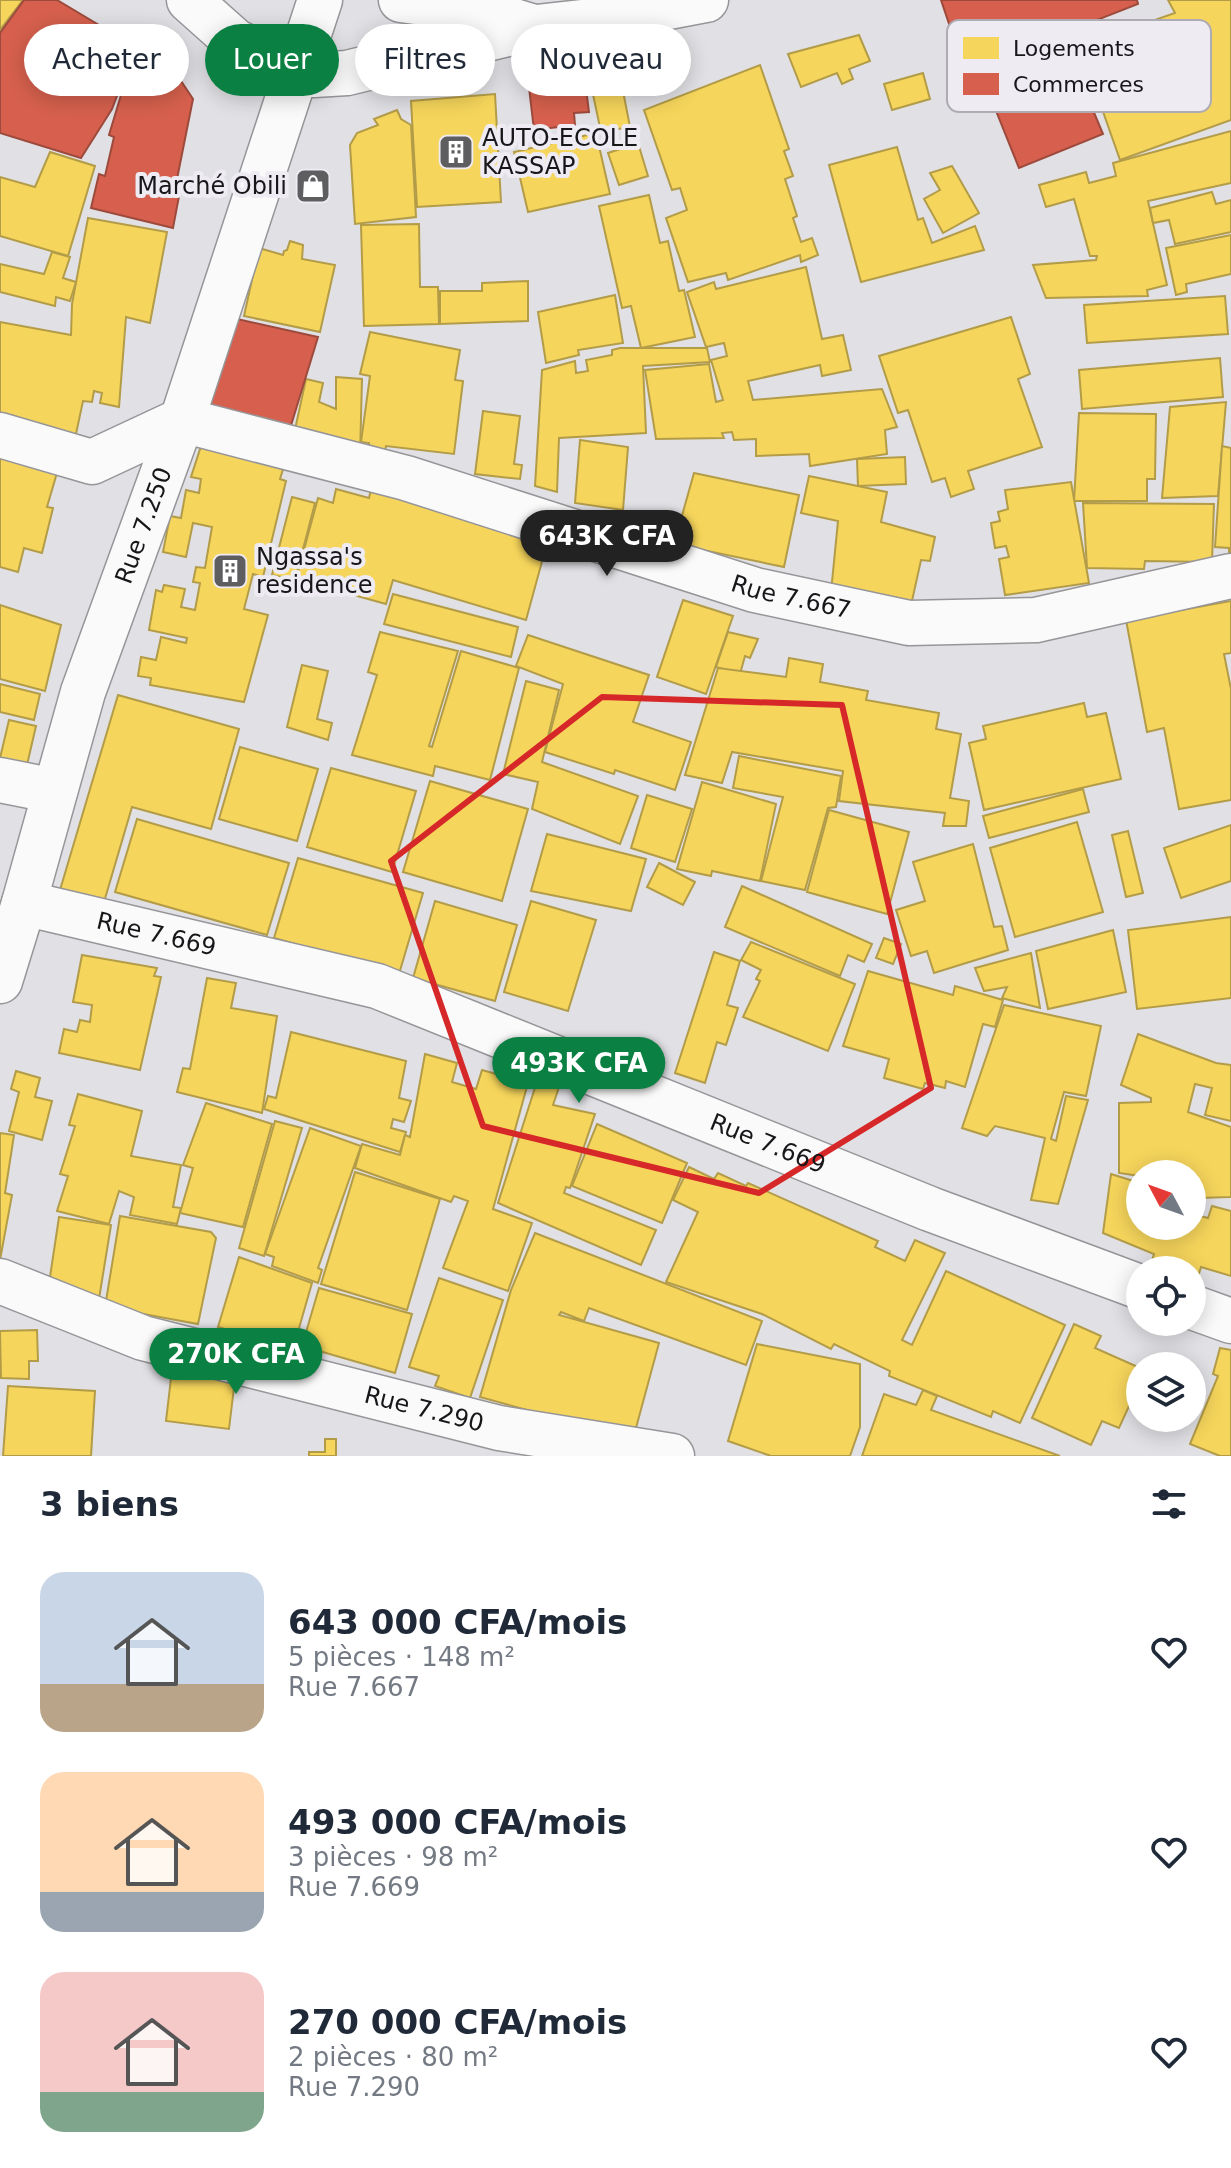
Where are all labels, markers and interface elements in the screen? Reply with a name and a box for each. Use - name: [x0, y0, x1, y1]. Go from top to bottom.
- legend: [947, 20, 1211, 112]
- chip: Acheter: [24, 24, 189, 96]
- chip: Louer: [205, 24, 339, 96]
- chip: Filtres: [355, 24, 495, 96]
- chip: Nouveau: [511, 24, 691, 96]
- text: Logements: [1013, 36, 1135, 61]
- text: Commerces: [1013, 72, 1144, 97]
- place label: AUTO-ECOLE KASSAP: [482, 124, 638, 180]
- building icon: AUTO-ECOLE KASSAP: [437, 133, 475, 171]
- shop icon: Marché Obili: [294, 167, 332, 205]
- place label: Marché Obili: [137, 172, 287, 200]
- street label: Rue 7.250: [110, 463, 178, 588]
- pin: 643K CFA: [524, 510, 690, 578]
- text: 643K CFA: [538, 521, 676, 551]
- place label: Ngassa's residence: [256, 543, 372, 599]
- building icon: Ngassa's residence: [211, 552, 249, 590]
- street label: Rue 7.667: [728, 569, 854, 624]
- street label: Rue 7.669: [94, 907, 219, 962]
- pin: 493K CFA: [496, 1037, 662, 1105]
- text: 493K CFA: [510, 1048, 648, 1078]
- street label: Rue 7.669: [706, 1108, 830, 1179]
- north arrow: [1126, 1160, 1206, 1240]
- map controls: [1126, 1160, 1206, 1432]
- button: locate: [1126, 1256, 1206, 1336]
- pin: 270K CFA: [153, 1328, 319, 1396]
- text: 270K CFA: [167, 1339, 305, 1369]
- button: layers: [1126, 1352, 1206, 1432]
- street label: Rue 7.290: [362, 1381, 487, 1438]
- icon: filters: [1147, 1482, 1191, 1526]
- text: 3 biens: [40, 1484, 179, 1524]
- text: 643 000 CFA/mois: [288, 1602, 627, 1642]
- icon: home: [104, 1604, 200, 1700]
- icon: heart: [1147, 1630, 1191, 1674]
- text: 5 pièces · 148 m²: [288, 1642, 515, 1672]
- text: Rue 7.667: [288, 1672, 420, 1702]
- text: 493 000 CFA/mois: [288, 1802, 627, 1842]
- icon: home: [104, 1804, 200, 1900]
- icon: heart: [1147, 1830, 1191, 1874]
- text: 3 pièces · 98 m²: [288, 1842, 498, 1872]
- text: Rue 7.669: [288, 1872, 420, 1902]
- text: 270 000 CFA/mois: [288, 2002, 627, 2042]
- icon: home: [104, 2004, 200, 2100]
- icon: heart: [1147, 2030, 1191, 2074]
- text: 2 pièces · 80 m²: [288, 2042, 498, 2072]
- text: Rue 7.290: [288, 2072, 420, 2102]

